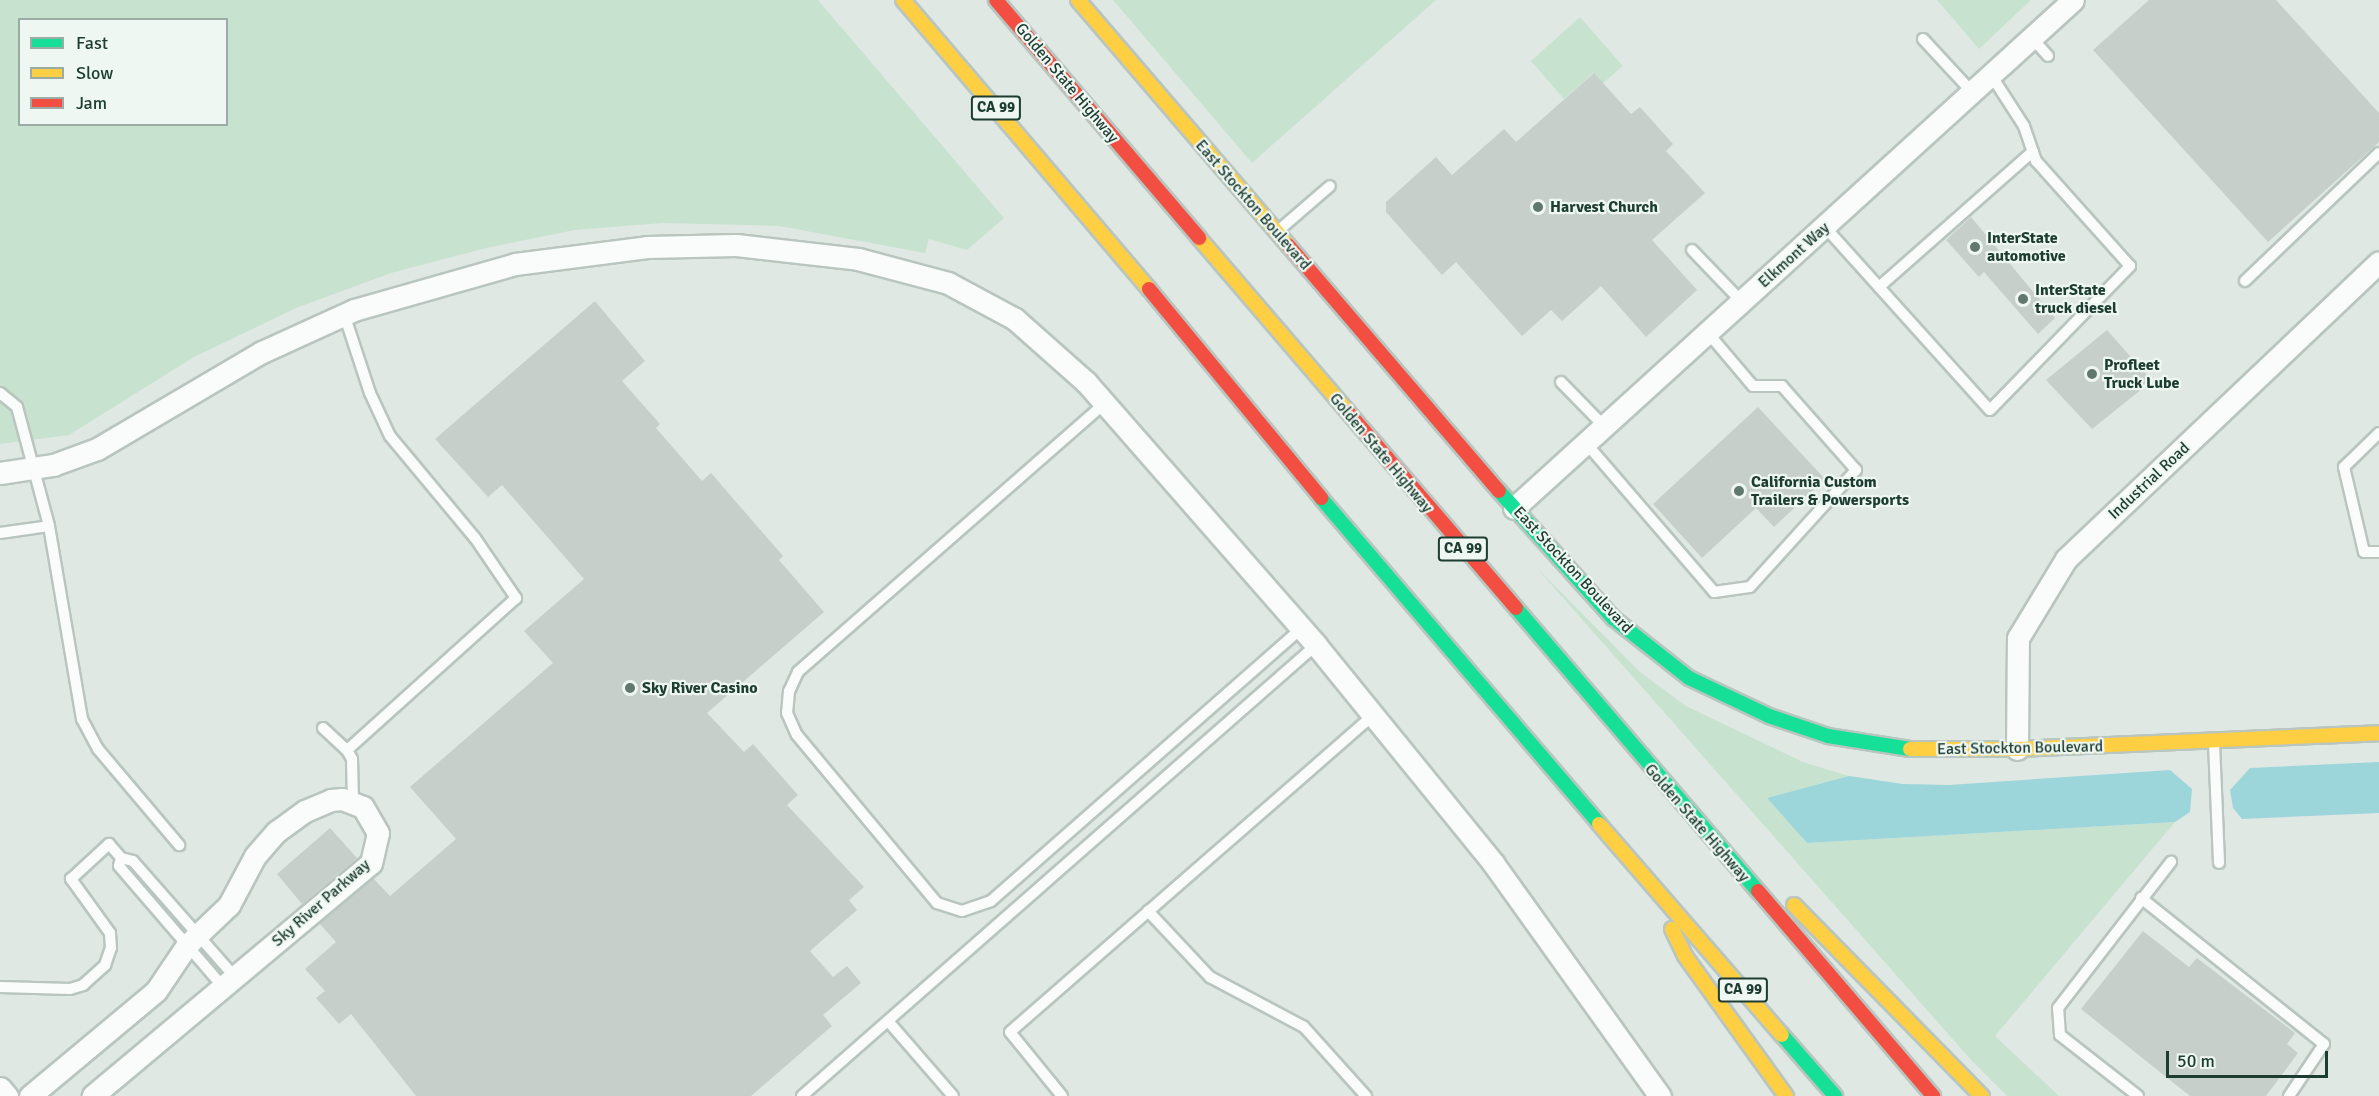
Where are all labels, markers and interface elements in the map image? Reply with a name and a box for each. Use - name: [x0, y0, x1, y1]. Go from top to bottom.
- legend: [18, 18, 228, 126]
- street label: Golden State Highway: [1011, 19, 1123, 147]
- text: Fast: [76, 32, 108, 54]
- text: Slow: [76, 62, 113, 84]
- text: Jam: [76, 92, 107, 114]
- road number: CA 99: [970, 96, 1022, 120]
- street label: East Stockton Boulevard: [1191, 136, 1315, 274]
- place label: Harvest Church: [1550, 197, 1658, 217]
- marker: Harvest Church: [1531, 200, 1545, 214]
- street label: Elkmont Way: [1754, 218, 1834, 292]
- place label: InterState automotive: [1987, 228, 2066, 266]
- marker: InterState automotive: [1968, 240, 1982, 254]
- place label: InterState truck diesel: [2035, 280, 2117, 318]
- marker: InterState truck diesel: [2016, 292, 2030, 306]
- place label: Profleet Truck Lube: [2104, 355, 2179, 393]
- marker: Profleet Truck Lube: [2085, 367, 2099, 381]
- street label: Golden State Highway: [1325, 389, 1437, 517]
- street label: Industrial Road: [2104, 438, 2194, 524]
- place label: California Custom Trailers & Powersports: [1751, 472, 1909, 510]
- marker: California Custom Trailers & Powersports: [1732, 484, 1746, 498]
- street label: East Stockton Boulevard: [1509, 503, 1637, 637]
- road number: CA 99: [1438, 537, 1488, 561]
- place label: Sky River Casino: [642, 678, 758, 698]
- marker: Sky River Casino: [623, 681, 637, 695]
- street label: East Stockton Boulevard: [1937, 737, 2103, 759]
- street label: Golden State Highway: [1640, 760, 1754, 886]
- street label: Sky River Parkway: [268, 855, 374, 951]
- road number: CA 99: [1718, 978, 1768, 1002]
- scale bar: [2169, 1039, 2331, 1077]
- text: 50 m: [2177, 1050, 2215, 1072]

